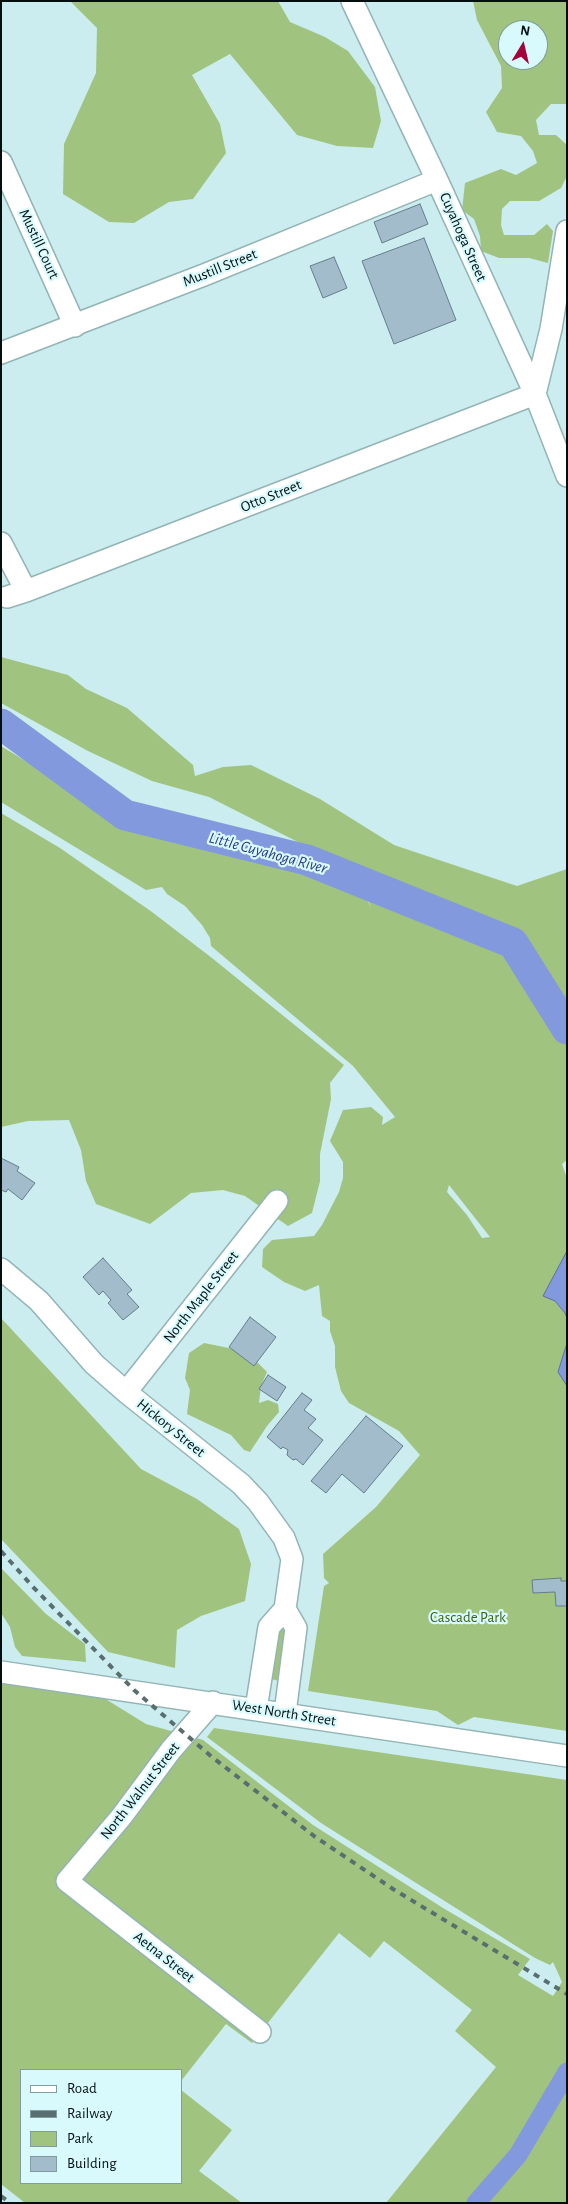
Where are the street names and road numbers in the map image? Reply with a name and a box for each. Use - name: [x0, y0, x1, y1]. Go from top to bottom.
- street label: Cuyahoga Street: [435, 190, 491, 284]
- street label: Mustill Court: [15, 206, 63, 282]
- street label: Mustill Street: [180, 245, 260, 291]
- street label: Otto Street: [238, 476, 304, 516]
- street label: North Maple Street: [160, 1247, 242, 1347]
- street label: Hickory Street: [133, 1395, 209, 1461]
- street label: West North Street: [231, 1696, 337, 1730]
- street label: North Walnut Street: [97, 1739, 183, 1843]
- street label: Aetna Street: [130, 1928, 198, 1986]

